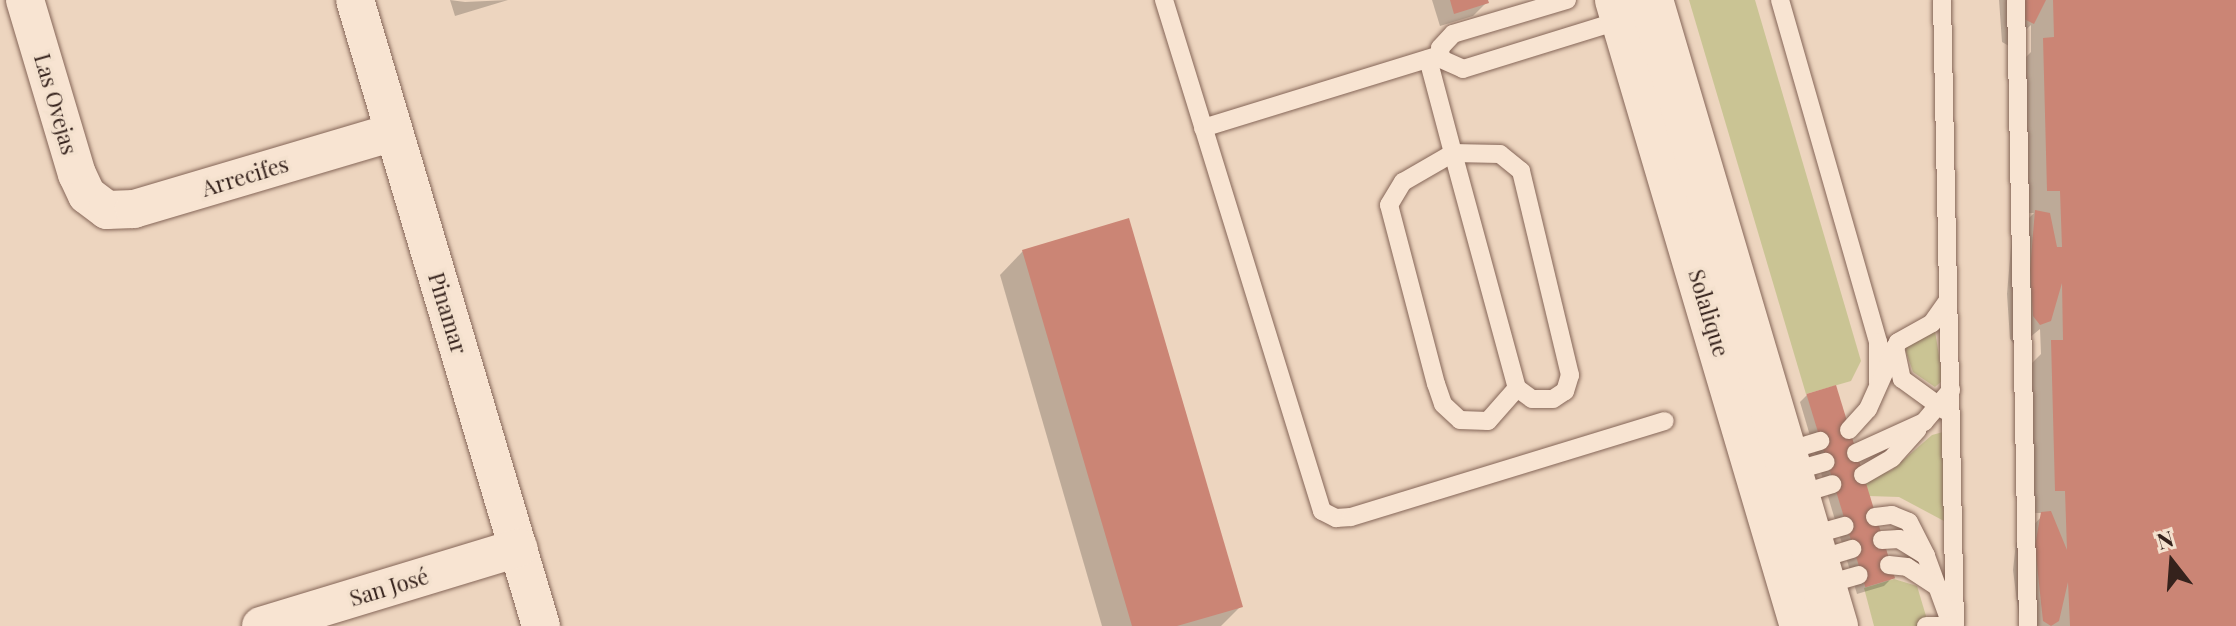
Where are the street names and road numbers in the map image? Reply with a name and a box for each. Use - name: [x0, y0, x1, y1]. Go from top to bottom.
- street label: Las Ovejas: [29, 50, 83, 158]
- street label: Arrecifes: [199, 150, 291, 202]
- street label: Solalique: [1683, 266, 1735, 360]
- street label: Pinamar: [423, 269, 473, 357]
- street label: San José: [346, 562, 432, 612]

